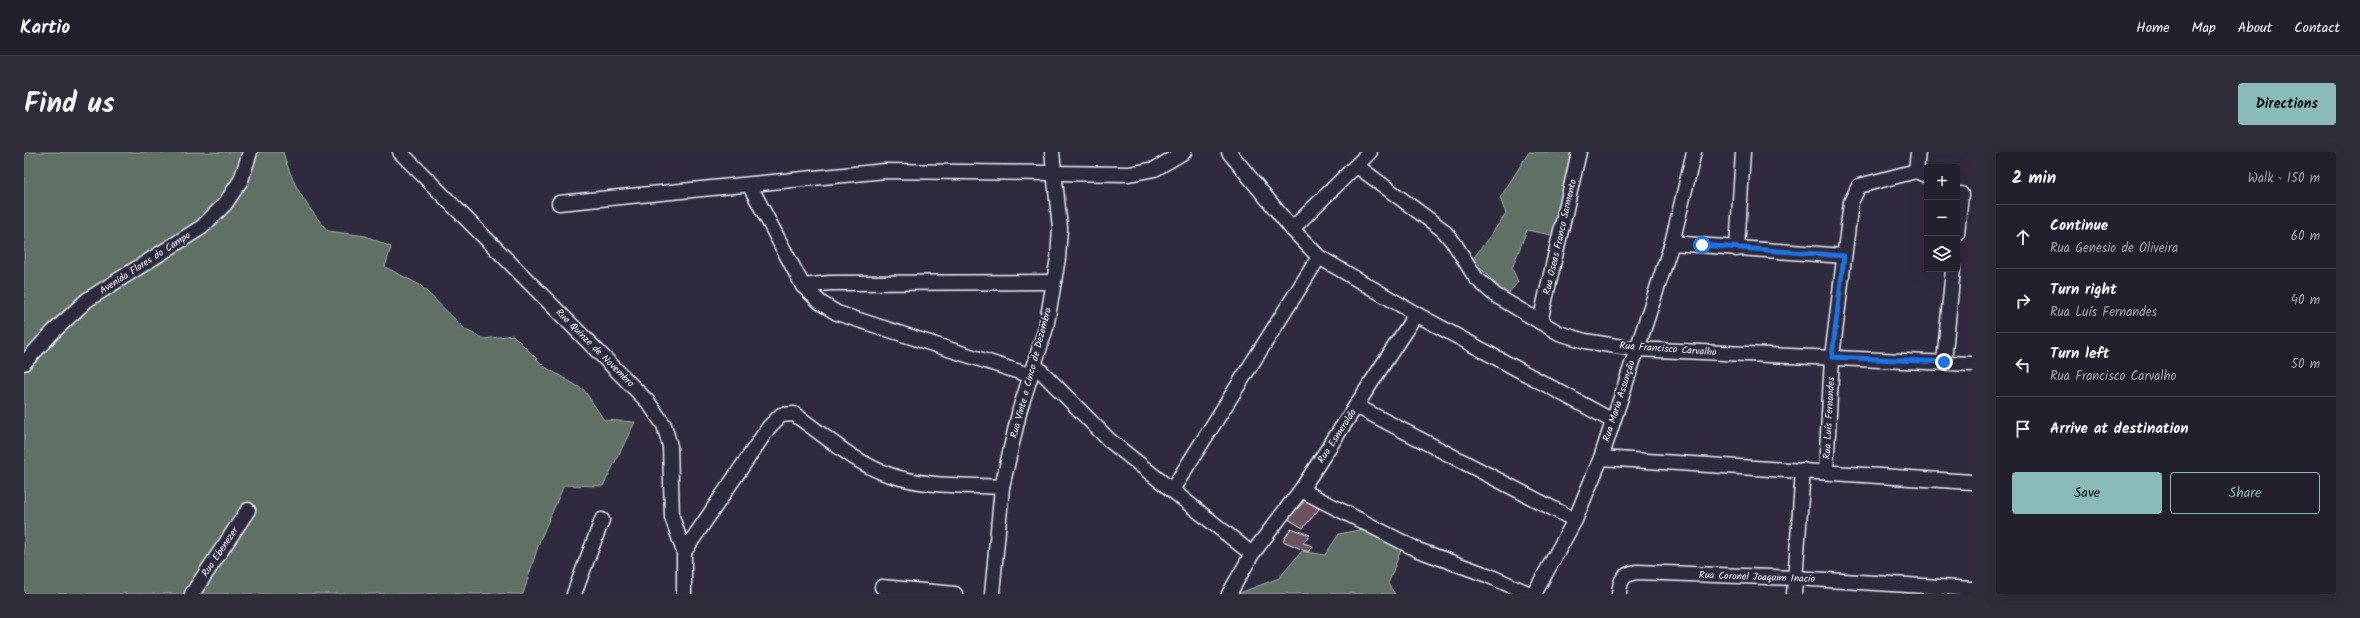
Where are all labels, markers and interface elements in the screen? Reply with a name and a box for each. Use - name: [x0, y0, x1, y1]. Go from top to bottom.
- text: Kartio: [20, 13, 70, 43]
- text: Home: [2136, 17, 2170, 39]
- text: Map: [2192, 17, 2216, 39]
- text: About: [2238, 17, 2272, 39]
- text: Contact: [2294, 17, 2340, 39]
- text: Find us: [24, 82, 115, 127]
- button: Directions: [2238, 83, 2336, 125]
- map controls: [1924, 164, 1960, 272]
- button: +: [1924, 164, 1960, 200]
- text: 2 min: [2012, 165, 2056, 192]
- text: Walk · 150 m: [2248, 168, 2320, 189]
- street label: Rua Oseas Franco Sarmento: [1539, 177, 1581, 296]
- button: −: [1924, 200, 1960, 236]
- text: Continue: [2050, 214, 2108, 238]
- icon: ahead: [2012, 226, 2034, 248]
- text: 60 m: [2291, 226, 2320, 247]
- street label: Avenida Flores do Campo: [96, 227, 194, 299]
- route start: [1693, 236, 1711, 254]
- button: layers: [1924, 236, 1960, 272]
- text: Rua Genesio de Oliveira: [2050, 238, 2178, 259]
- text: Turn right: [2050, 278, 2117, 302]
- icon: right: [2012, 290, 2034, 312]
- text: 40 m: [2291, 290, 2320, 311]
- text: Rua Luís Fernandes: [2050, 302, 2157, 323]
- street label: Rua Quinze de Novembro: [552, 305, 638, 391]
- street label: Rua Vinte e Cinco de Dezembro: [1006, 306, 1056, 440]
- street label: Rua Francisco Carvalho: [1619, 338, 1718, 360]
- text: Turn left: [2050, 342, 2110, 366]
- route end: [1935, 353, 1953, 371]
- icon: left: [2012, 354, 2034, 376]
- text: 50 m: [2291, 354, 2320, 375]
- street label: Rua Maria Assunção: [1598, 358, 1640, 444]
- text: Rua Francisco Carvalho: [2050, 366, 2176, 387]
- street label: Rua Luís Fernandes: [1819, 376, 1839, 460]
- street label: Rua Esmeralda: [1313, 405, 1361, 466]
- text: Arrive at destination: [2050, 417, 2189, 441]
- icon: arrive: [2012, 418, 2034, 440]
- button: Save: [2012, 472, 2162, 514]
- button: Share: [2170, 472, 2320, 514]
- street label: Rua Ebenezer: [197, 523, 243, 580]
- street label: Rua Coronel Joaquim Inacio: [1699, 567, 1816, 587]

